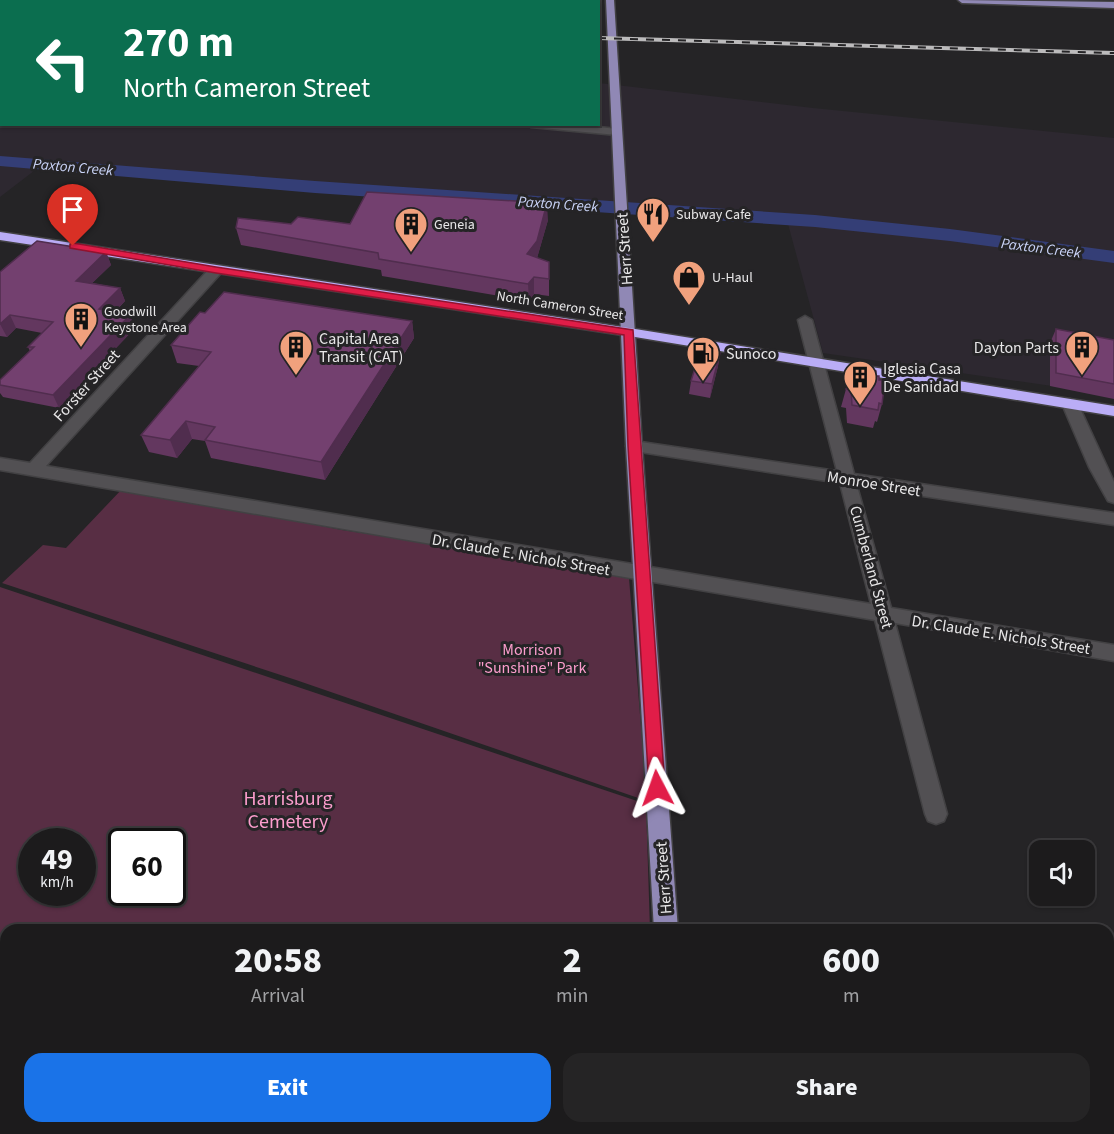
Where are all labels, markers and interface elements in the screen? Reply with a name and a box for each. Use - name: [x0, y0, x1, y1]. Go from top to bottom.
- text: 270 m: [123, 13, 234, 73]
- icon: left: [24, 24, 102, 102]
- text: North Cameron Street: [123, 69, 370, 108]
- water label: Paxton Creek: [32, 154, 115, 182]
- pin: [47, 184, 98, 246]
- water label: Paxton Creek: [517, 191, 600, 218]
- icon: arrive: [56, 193, 89, 226]
- restaurant icon: Subway Cafe: [635, 196, 671, 243]
- place label: Subway Cafe: [676, 205, 751, 225]
- building icon: Geneia: [393, 206, 429, 253]
- street label: Herr Street: [611, 211, 639, 286]
- place label: Geneia: [434, 215, 475, 235]
- water label: Paxton Creek: [1000, 233, 1083, 264]
- shop icon: U-Haul: [671, 259, 707, 306]
- place label: U-Haul: [712, 268, 753, 288]
- street label: North Cameron Street: [495, 286, 625, 326]
- building icon: Goodwill Keystone Area: [63, 301, 99, 348]
- place label: Goodwill Keystone Area: [104, 302, 187, 338]
- place label: Capital Area Transit (CAT): [319, 328, 403, 368]
- building icon: Capital Area Transit (CAT): [278, 329, 314, 376]
- building icon: Dayton Parts: [1064, 329, 1100, 376]
- fuel station icon: Sunoco: [685, 335, 721, 382]
- place label: Dayton Parts: [974, 337, 1059, 359]
- place label: Sunoco: [726, 343, 776, 365]
- street label: Forster Street: [48, 344, 125, 427]
- place label: Iglesia Casa De Sanidad: [883, 358, 961, 398]
- building icon: Iglesia Casa De Sanidad: [842, 359, 878, 406]
- street label: Monroe Street: [826, 466, 923, 502]
- street label: Cumberland Street: [844, 503, 898, 632]
- street label: Dr. Claude E. Nichols Street: [430, 528, 612, 582]
- street label: Dr. Claude E. Nichols Street: [910, 610, 1092, 660]
- park label: Morrison "Sunshine" Park: [478, 639, 586, 679]
- position arrow: [625, 756, 689, 820]
- park label: Harrisburg Cemetery: [243, 785, 333, 836]
- speed limit sign: 60: [108, 828, 186, 906]
- text: 49: [41, 838, 73, 881]
- street label: Herr Street: [650, 840, 678, 915]
- map controls: [1029, 840, 1095, 906]
- button: sound: [1029, 840, 1095, 906]
- text: km/h: [40, 872, 74, 893]
- text: 20:58: [234, 935, 322, 986]
- text: 2: [563, 935, 582, 986]
- text: 600: [822, 935, 880, 986]
- text: Arrival: [251, 982, 305, 1010]
- text: min: [556, 982, 588, 1010]
- text: m: [843, 982, 859, 1010]
- button: Exit: [24, 1053, 551, 1122]
- button: Share: [563, 1053, 1090, 1122]

